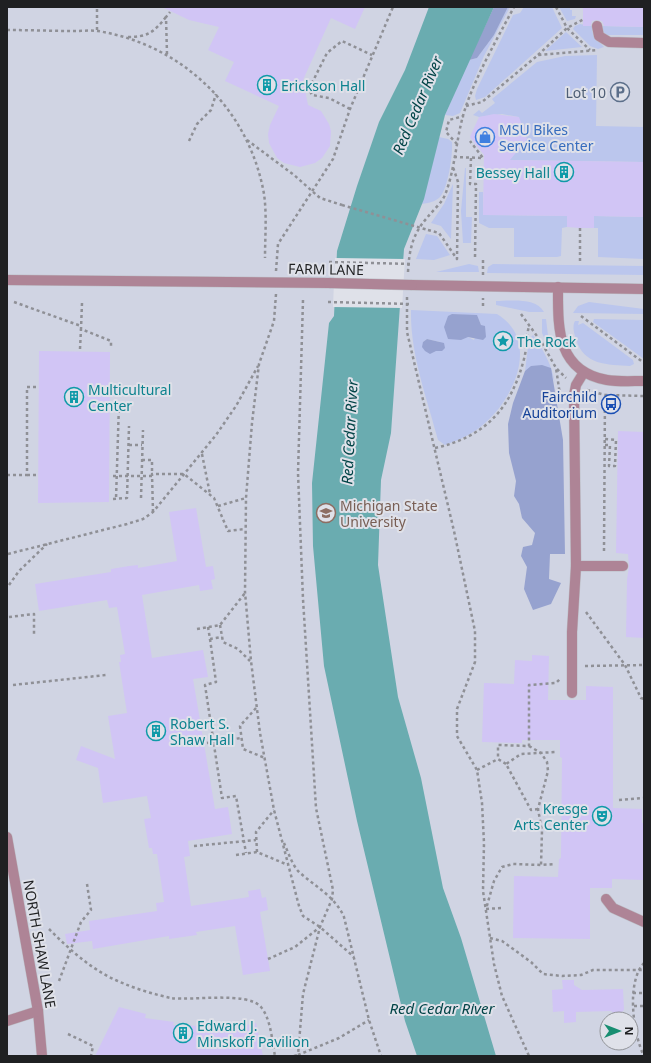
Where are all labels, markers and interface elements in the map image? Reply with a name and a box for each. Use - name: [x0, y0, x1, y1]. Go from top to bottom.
- water label: Red Cedar River: [387, 52, 447, 157]
- building icon: Erickson Hall: [256, 74, 278, 96]
- place label: Erickson Hall: [281, 76, 365, 95]
- parking icon: Lot 10: [609, 81, 631, 103]
- place label: Lot 10: [565, 83, 606, 102]
- place label: MSU Bikes Service Center: [499, 120, 594, 155]
- shop icon: MSU Bikes Service Center: [474, 126, 496, 148]
- building icon: Bessey Hall: [553, 161, 575, 183]
- place label: Bessey Hall: [476, 163, 550, 182]
- street label: FARM LANE: [288, 259, 364, 279]
- place icon: The Rock: [492, 330, 514, 352]
- place label: The Rock: [517, 332, 577, 351]
- water label: Red Cedar River: [336, 378, 362, 485]
- place label: Multicultural Center: [88, 380, 171, 415]
- building icon: Multicultural Center: [63, 386, 85, 408]
- place label: Fairchild Auditorium: [523, 387, 597, 422]
- bus stop icon: Fairchild Auditorium: [600, 393, 622, 415]
- place label: Michigan State University: [340, 496, 438, 531]
- school or university icon: Michigan State University: [315, 502, 337, 524]
- place label: Robert S. Shaw Hall: [170, 714, 234, 749]
- building icon: Robert S. Shaw Hall: [145, 720, 167, 742]
- place label: Kresge Arts Center: [514, 799, 588, 834]
- theatre icon: Kresge Arts Center: [591, 805, 613, 827]
- street label: NORTH SHAW LANE: [19, 878, 61, 1010]
- water label: Red Cedar River: [390, 998, 496, 1018]
- north arrow: [599, 1011, 639, 1051]
- place label: Edward J. Minskoff Pavilion: [197, 1016, 309, 1051]
- building icon: Edward J. Minskoff Pavilion: [172, 1022, 194, 1044]
- text: N: [622, 1027, 637, 1035]

